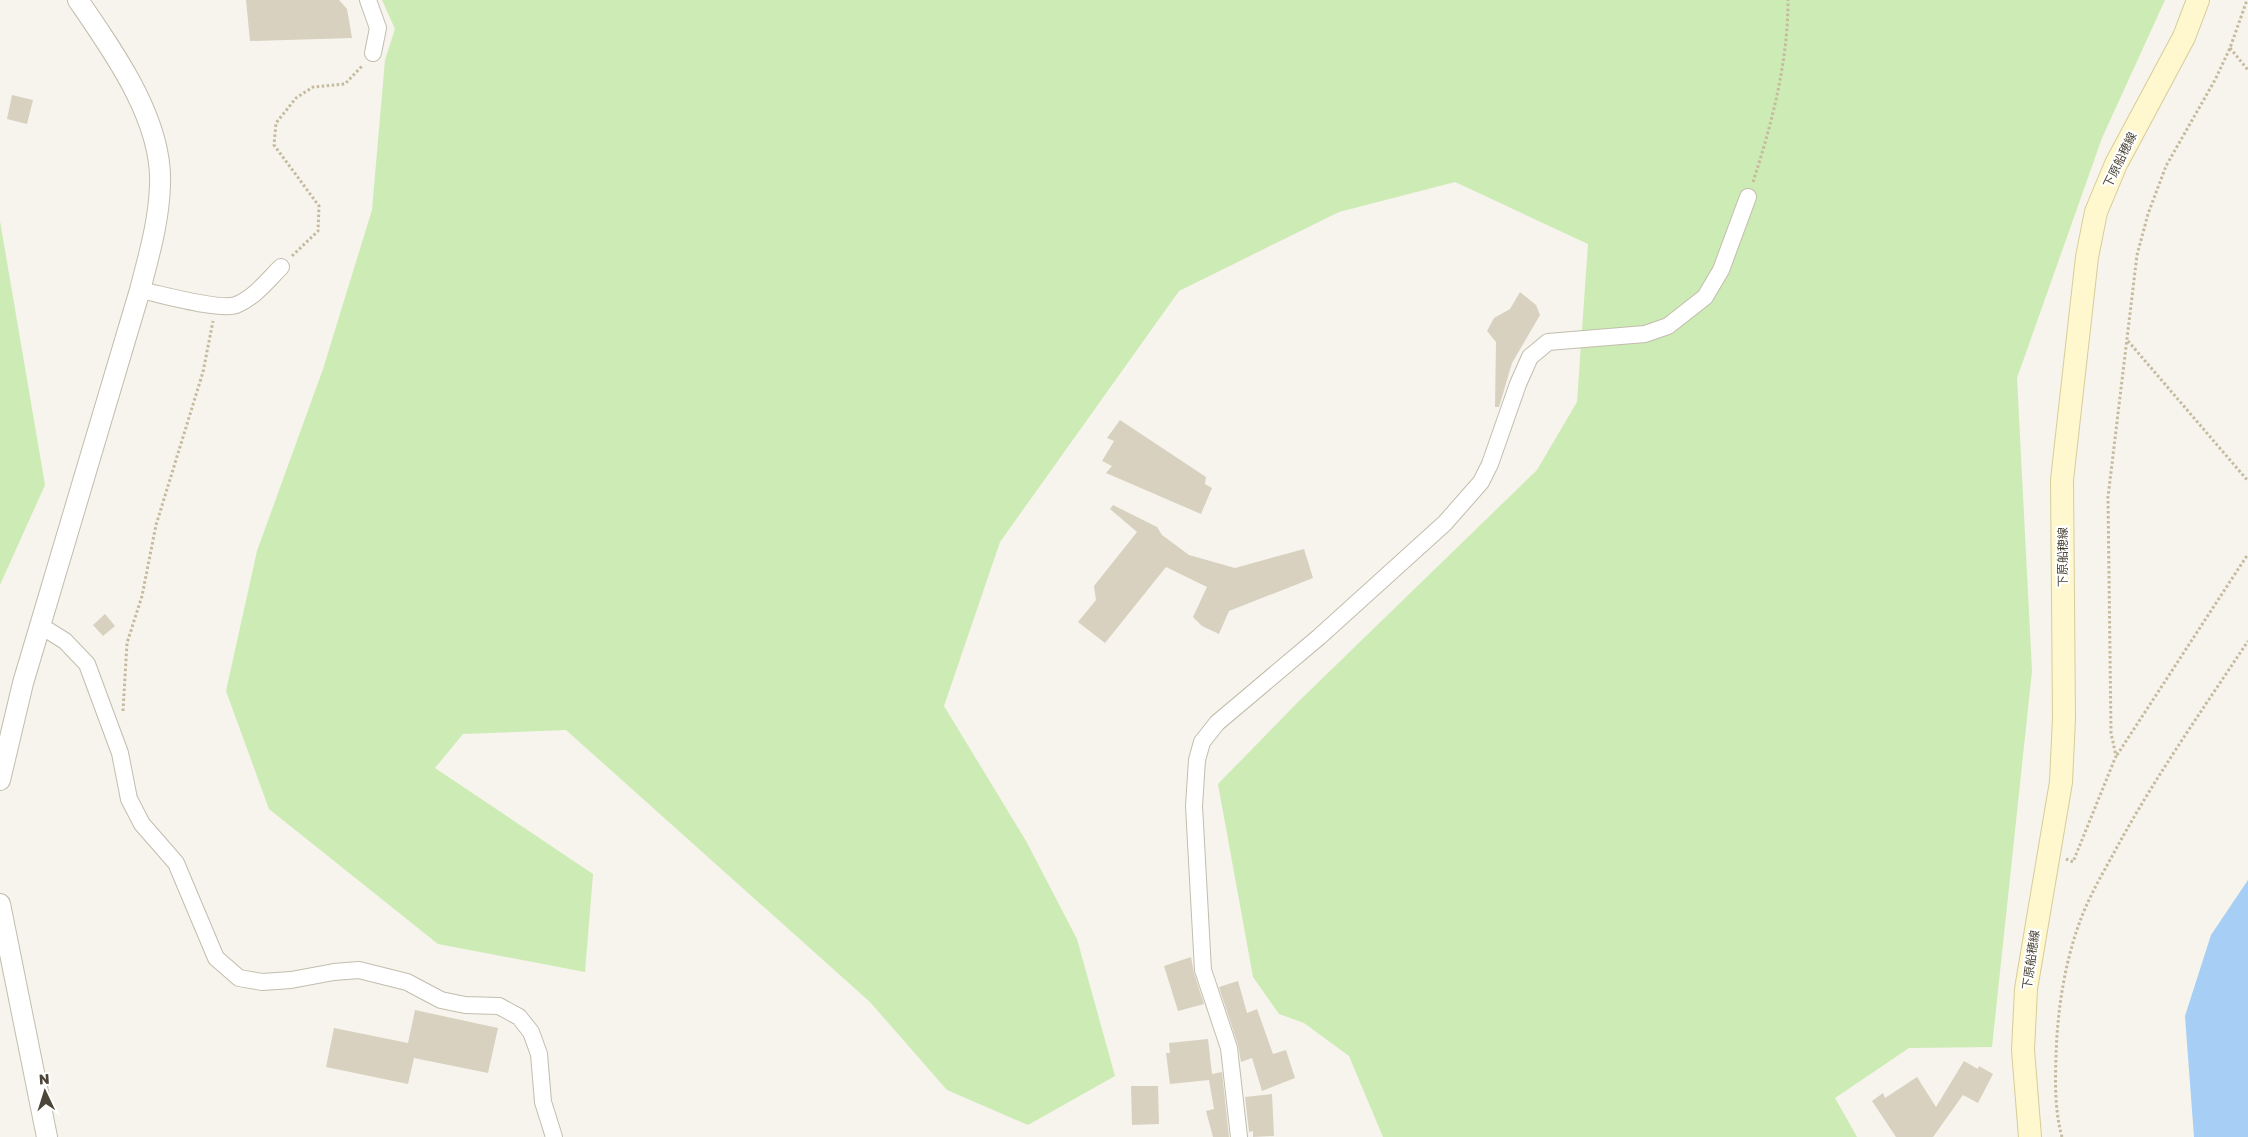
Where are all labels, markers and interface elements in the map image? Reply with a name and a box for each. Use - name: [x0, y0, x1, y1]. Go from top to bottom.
- street label: 下原船穂線: [2100, 130, 2139, 190]
- street label: 下原船穂線: [2055, 527, 2070, 587]
- street label: 下原船穂線: [2019, 929, 2042, 991]
- north arrow: [20, 1067, 70, 1117]
- text: N: [38, 1070, 50, 1087]

